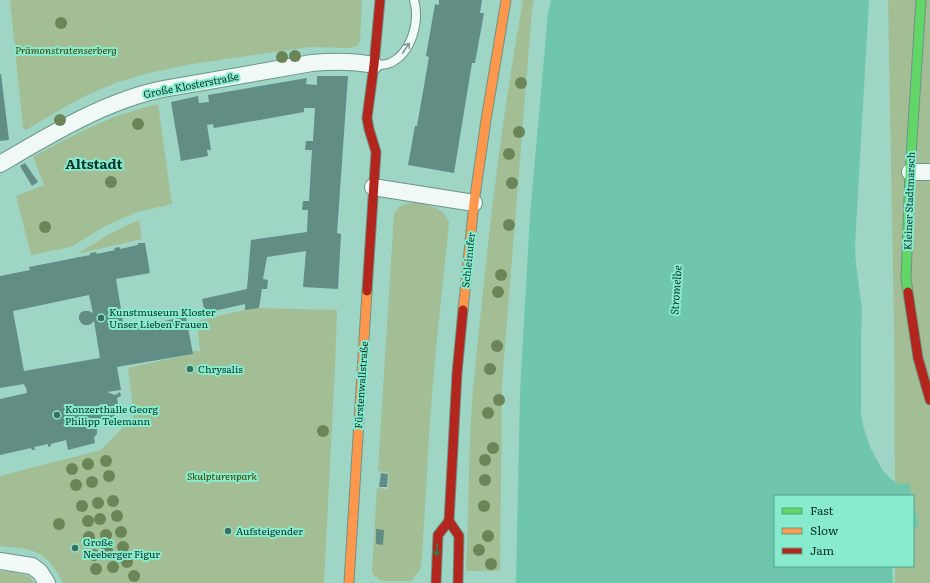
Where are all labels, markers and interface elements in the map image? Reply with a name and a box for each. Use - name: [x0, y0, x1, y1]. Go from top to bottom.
- park label: Prämonstratenserberg: [15, 42, 117, 57]
- one-way arrow: [402, 43, 410, 54]
- street label: Große Klosterstraße: [142, 68, 240, 101]
- street label: Kleiner Stadtmarsch: [899, 151, 918, 250]
- district label: Altstadt: [65, 153, 124, 173]
- street label: Schleinufer: [457, 231, 478, 288]
- water label: Stromelbe: [665, 265, 685, 315]
- place label: Kunstmuseum Kloster Unser Lieben Frauen: [109, 304, 216, 331]
- marker: Kunstmuseum Kloster Unser Lieben Frauen: [96, 313, 106, 323]
- street label: Fürstenwallstraße: [350, 341, 371, 429]
- place label: Chrysalis: [198, 361, 243, 376]
- marker: Chrysalis: [185, 364, 195, 374]
- place label: Konzerthalle Georg Philipp Telemann: [65, 401, 158, 428]
- marker: Konzerthalle Georg Philipp Telemann: [52, 410, 62, 420]
- park label: Skulpturenpark: [187, 468, 258, 483]
- legend: [774, 495, 914, 567]
- text: Fast: [810, 501, 834, 519]
- text: Slow: [810, 521, 839, 539]
- place label: Aufsteigender: [236, 523, 303, 538]
- marker: Aufsteigender: [223, 526, 233, 536]
- place label: Große Neeberger Figur: [83, 534, 160, 561]
- text: Jam: [810, 541, 835, 559]
- marker: Große Neeberger Figur: [70, 543, 80, 553]
- one-way arrow: [434, 543, 441, 556]

